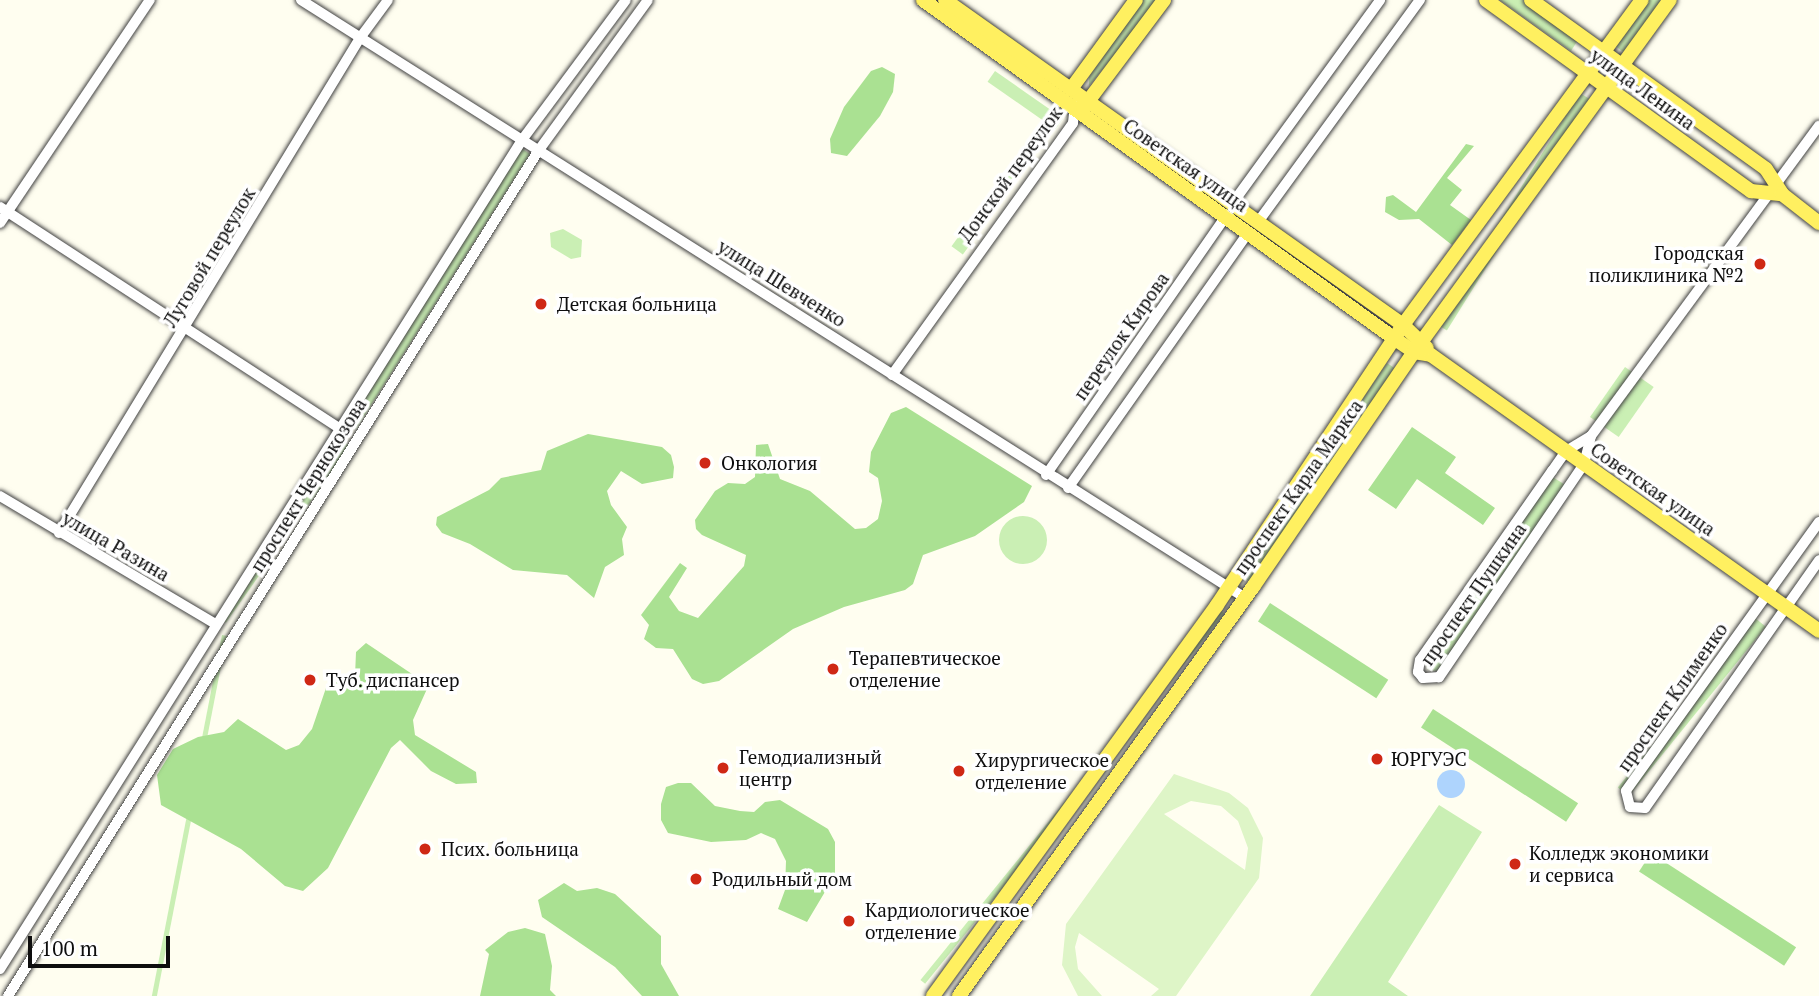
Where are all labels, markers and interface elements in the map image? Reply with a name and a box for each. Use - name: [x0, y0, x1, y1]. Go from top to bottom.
- street label: улица Ленина: [1586, 43, 1700, 135]
- street label: Донской переулок: [953, 102, 1067, 246]
- street label: Советская улица: [1119, 113, 1253, 217]
- street label: Луговой переулок: [158, 183, 260, 331]
- street label: улица Шевченко: [714, 234, 850, 332]
- place label: Городская поликлиника №2: [1589, 242, 1744, 286]
- marker: Городская поликлиника №2: [1750, 254, 1770, 274]
- street label: переулок Кирова: [1068, 268, 1174, 404]
- place label: Детская больница: [557, 293, 717, 315]
- marker: Детская больница: [531, 294, 551, 314]
- street label: проспект Чернокозова: [245, 394, 371, 576]
- street label: проспект Карла Маркса: [1229, 395, 1367, 579]
- street label: Советская улица: [1586, 437, 1720, 541]
- place label: Онкология: [721, 452, 818, 474]
- marker: Онкология: [695, 453, 715, 473]
- street label: улица Разина: [58, 506, 174, 586]
- street label: проспект Пушкина: [1415, 518, 1531, 670]
- street label: проспект Клименко: [1612, 618, 1732, 776]
- place label: Терапевтическое отделение: [849, 647, 1001, 691]
- marker: Терапевтическое отделение: [823, 659, 843, 679]
- place label: Туб. диспансер: [326, 669, 461, 691]
- marker: Туб. диспансер: [300, 670, 320, 690]
- place label: Гемодиализный центр: [739, 746, 882, 790]
- place label: ЮРГУЭС: [1391, 748, 1467, 770]
- place label: Хирургическое отделение: [975, 749, 1109, 793]
- marker: ЮРГУЭС: [1369, 751, 1385, 767]
- marker: Гемодиализный центр: [713, 758, 733, 778]
- marker: Хирургическое отделение: [949, 761, 969, 781]
- place label: Псих. больница: [441, 838, 580, 860]
- marker: Псих. больница: [415, 839, 435, 859]
- place label: Колледж экономики и сервиса: [1529, 842, 1709, 886]
- marker: Колледж экономики и сервиса: [1507, 856, 1523, 872]
- place label: Родильный дом: [712, 868, 853, 890]
- marker: Родильный дом: [686, 869, 706, 889]
- place label: Кардиологическое отделение: [865, 899, 1030, 943]
- marker: Кардиологическое отделение: [839, 911, 859, 931]
- scale bar: [32, 922, 173, 966]
- text: 100 m: [41, 934, 98, 962]

